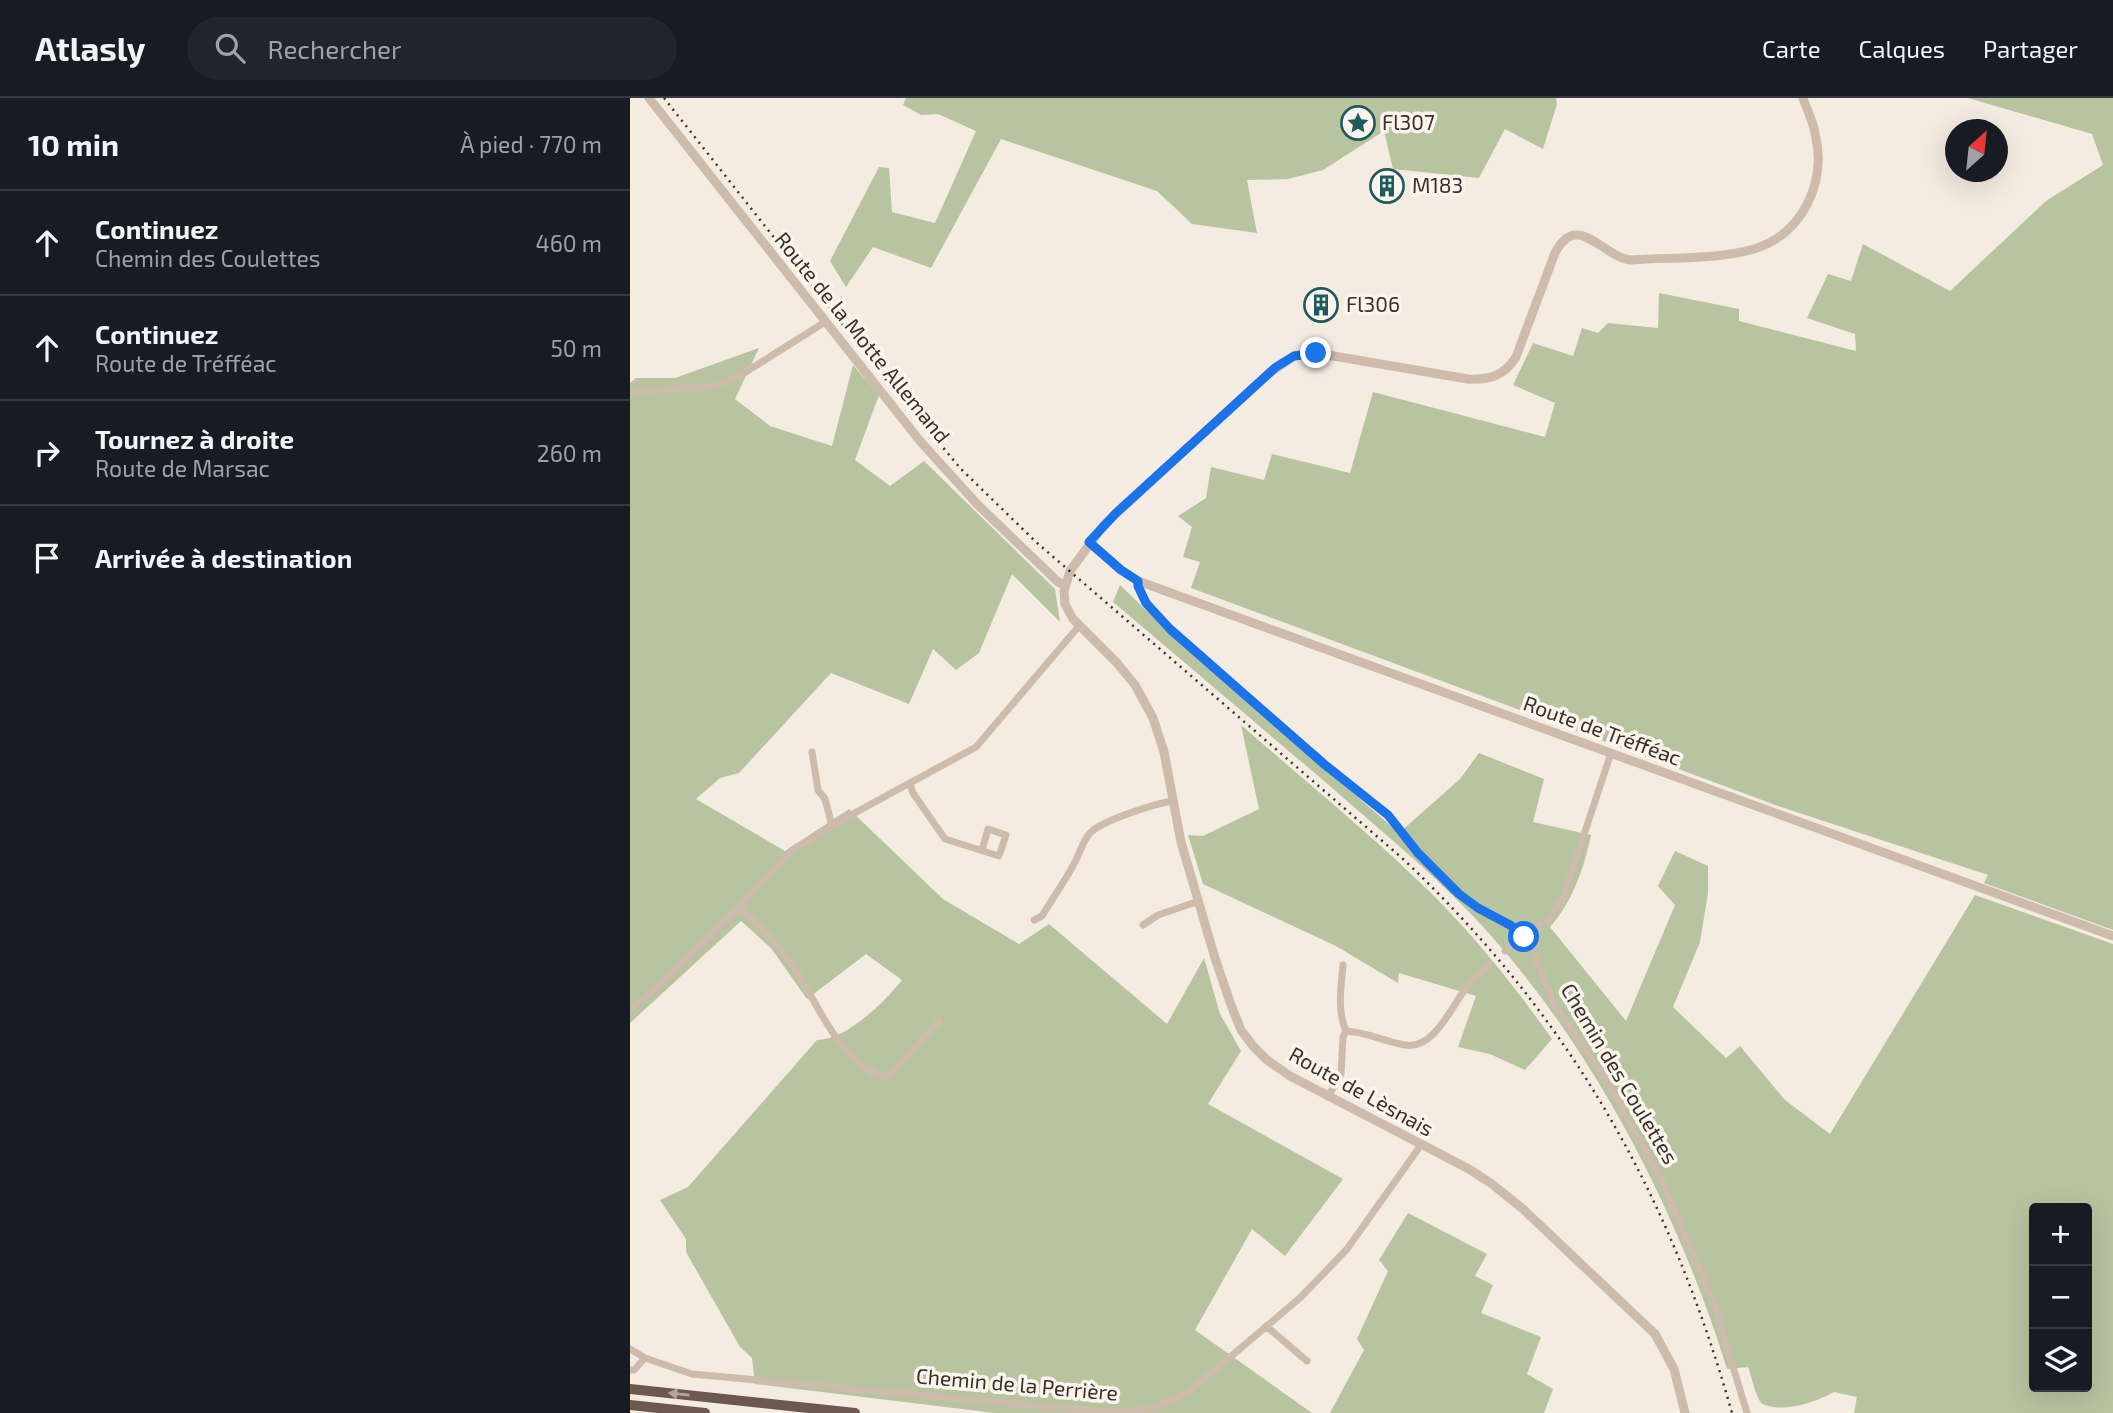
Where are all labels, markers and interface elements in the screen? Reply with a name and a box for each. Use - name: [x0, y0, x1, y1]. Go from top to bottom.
- search box: [187, 17, 677, 80]
- text: Atlasly: [35, 28, 145, 68]
- icon: search: [211, 29, 249, 67]
- text: Rechercher: [267, 33, 401, 64]
- text: Carte: [1762, 34, 1821, 63]
- text: Calques: [1859, 34, 1945, 63]
- text: Partager: [1983, 34, 2078, 63]
- place icon: Fl307: [1339, 104, 1377, 142]
- place label: Fl307: [1382, 109, 1435, 134]
- north arrow: [1945, 119, 2008, 182]
- text: 10 min: [28, 126, 119, 162]
- text: À pied · 770 m: [460, 130, 602, 158]
- building icon: M183: [1368, 167, 1406, 205]
- place label: M183: [1412, 172, 1463, 197]
- text: Continuez: [95, 213, 218, 244]
- icon: ahead: [28, 224, 66, 262]
- street label: Route de la Motte Allemand: [770, 227, 956, 447]
- text: 460 m: [536, 229, 602, 257]
- text: Chemin des Coulettes: [95, 244, 321, 272]
- building icon: Fl306: [1302, 286, 1340, 324]
- place label: Fl306: [1346, 291, 1400, 316]
- text: Continuez: [95, 318, 218, 349]
- icon: ahead: [28, 329, 66, 367]
- text: 50 m: [551, 334, 602, 362]
- route end: [1300, 337, 1331, 368]
- text: Route de Tréfféac: [95, 349, 277, 377]
- text: Tournez à droite: [95, 423, 294, 454]
- icon: right: [28, 434, 66, 472]
- text: 260 m: [537, 439, 602, 467]
- text: Route de Marsac: [95, 454, 270, 482]
- icon: arrive: [28, 539, 66, 577]
- text: Arrivée à destination: [95, 542, 352, 573]
- street label: Route de Tréfféac: [1520, 689, 1685, 770]
- route start: [1508, 921, 1539, 952]
- street label: Chemin des Coulettes: [1557, 979, 1684, 1168]
- street label: Route de Lèsnais: [1285, 1041, 1438, 1141]
- map controls: [2029, 1203, 2092, 1392]
- button: +: [2029, 1203, 2092, 1266]
- button: −: [2029, 1266, 2092, 1329]
- button: layers: [2029, 1329, 2092, 1392]
- street label: Chemin de la Perrière: [915, 1362, 1119, 1405]
- one-way arrow: [668, 1388, 690, 1399]

